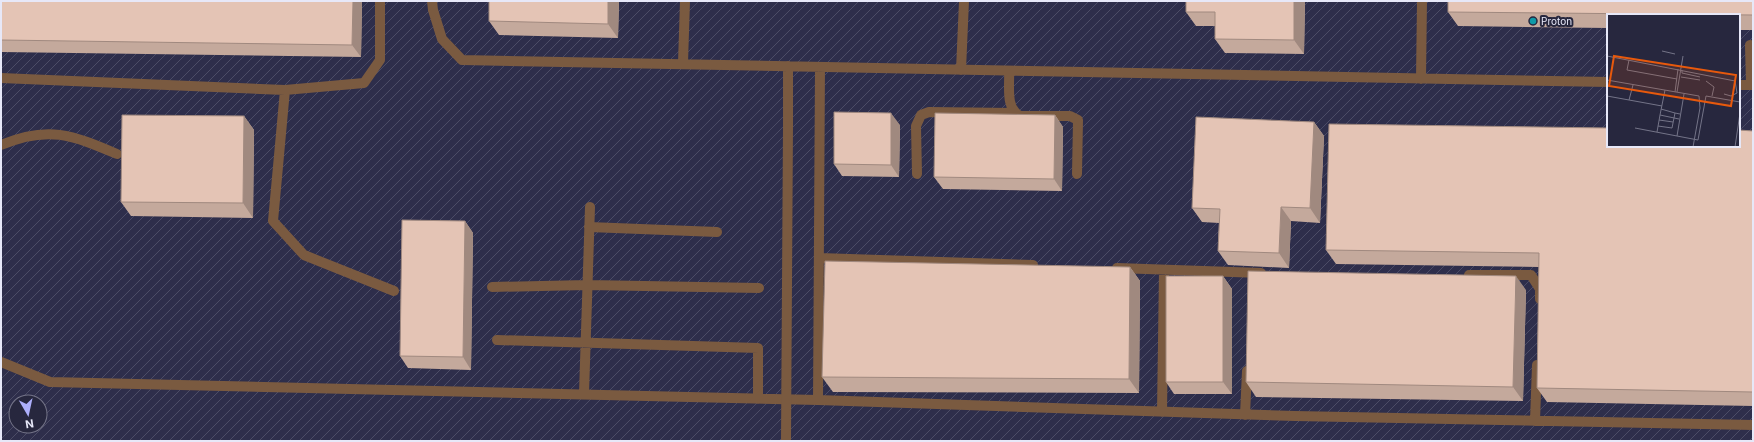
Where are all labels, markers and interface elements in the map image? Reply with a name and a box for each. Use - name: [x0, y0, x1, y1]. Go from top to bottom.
- inset map: [1607, 14, 1740, 147]
- place label: Proton: [1541, 15, 1572, 27]
- marker: Proton: [1528, 16, 1538, 26]
- north arrow: [8, 394, 48, 434]
- text: N: [24, 416, 35, 431]

